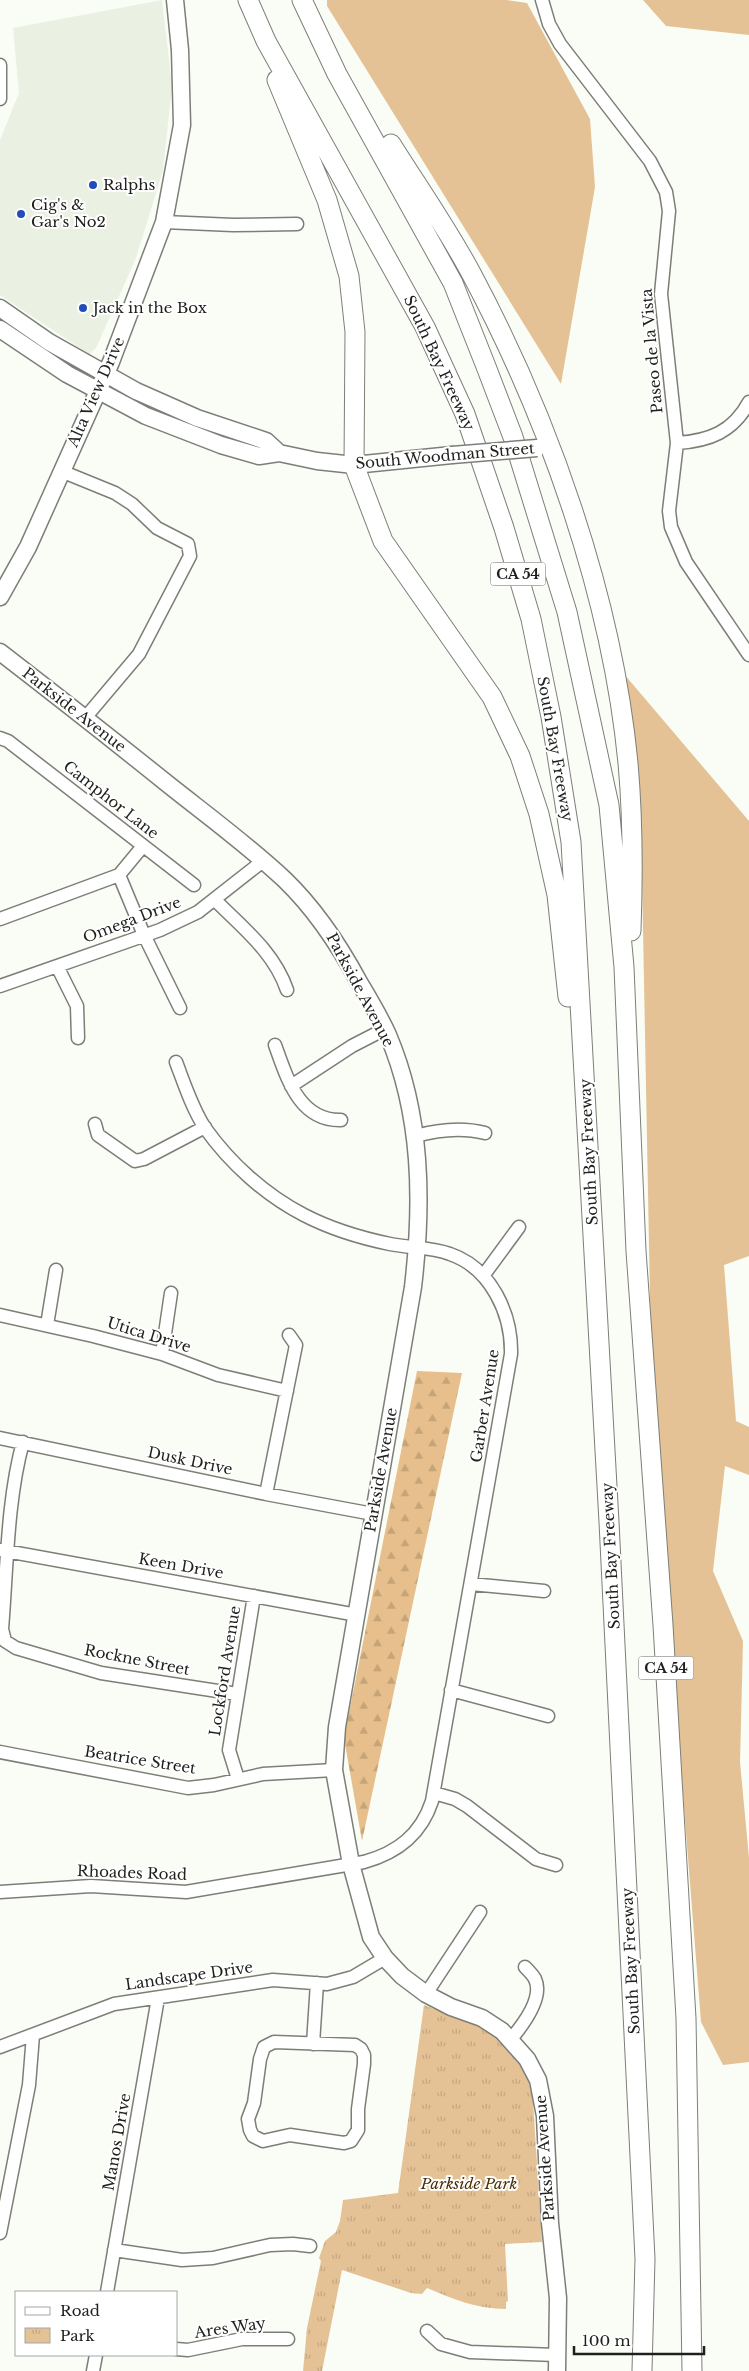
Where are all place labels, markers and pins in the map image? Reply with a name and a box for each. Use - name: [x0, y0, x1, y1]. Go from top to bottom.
- place label: Ralphs: [103, 175, 156, 194]
- marker: Ralphs: [87, 179, 99, 191]
- place label: Cig's & Gar's No2: [31, 195, 106, 231]
- marker: Cig's & Gar's No2: [15, 208, 27, 220]
- place label: Jack in the Box: [91, 298, 207, 317]
- marker: Jack in the Box: [77, 302, 89, 314]

